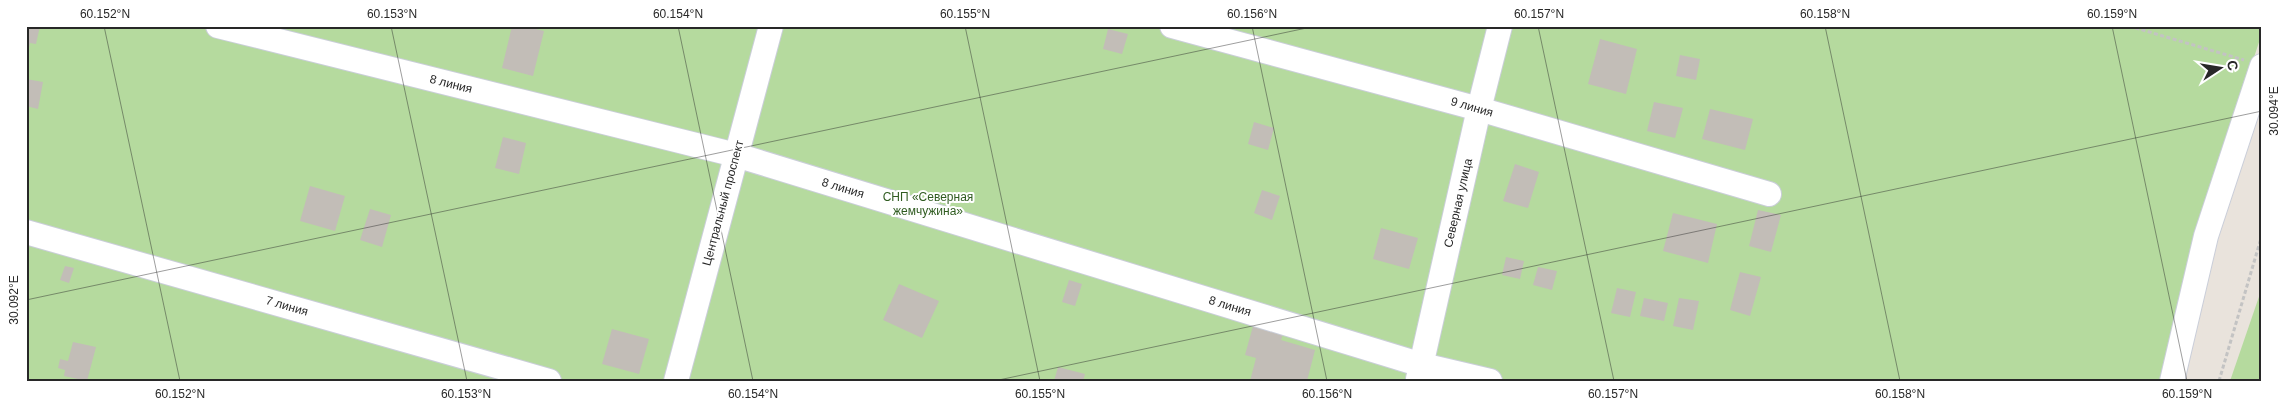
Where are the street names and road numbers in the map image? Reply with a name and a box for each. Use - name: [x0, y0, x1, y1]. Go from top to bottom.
- street label: 8 линия: [428, 72, 474, 96]
- street label: 9 линия: [1449, 94, 1495, 120]
- street label: Центральный проспект: [699, 138, 747, 267]
- street label: Северная улица: [1441, 157, 1475, 249]
- street label: 8 линия: [820, 175, 866, 201]
- street label: 7 линия: [264, 293, 310, 319]
- street label: 8 линия: [1207, 293, 1253, 319]

